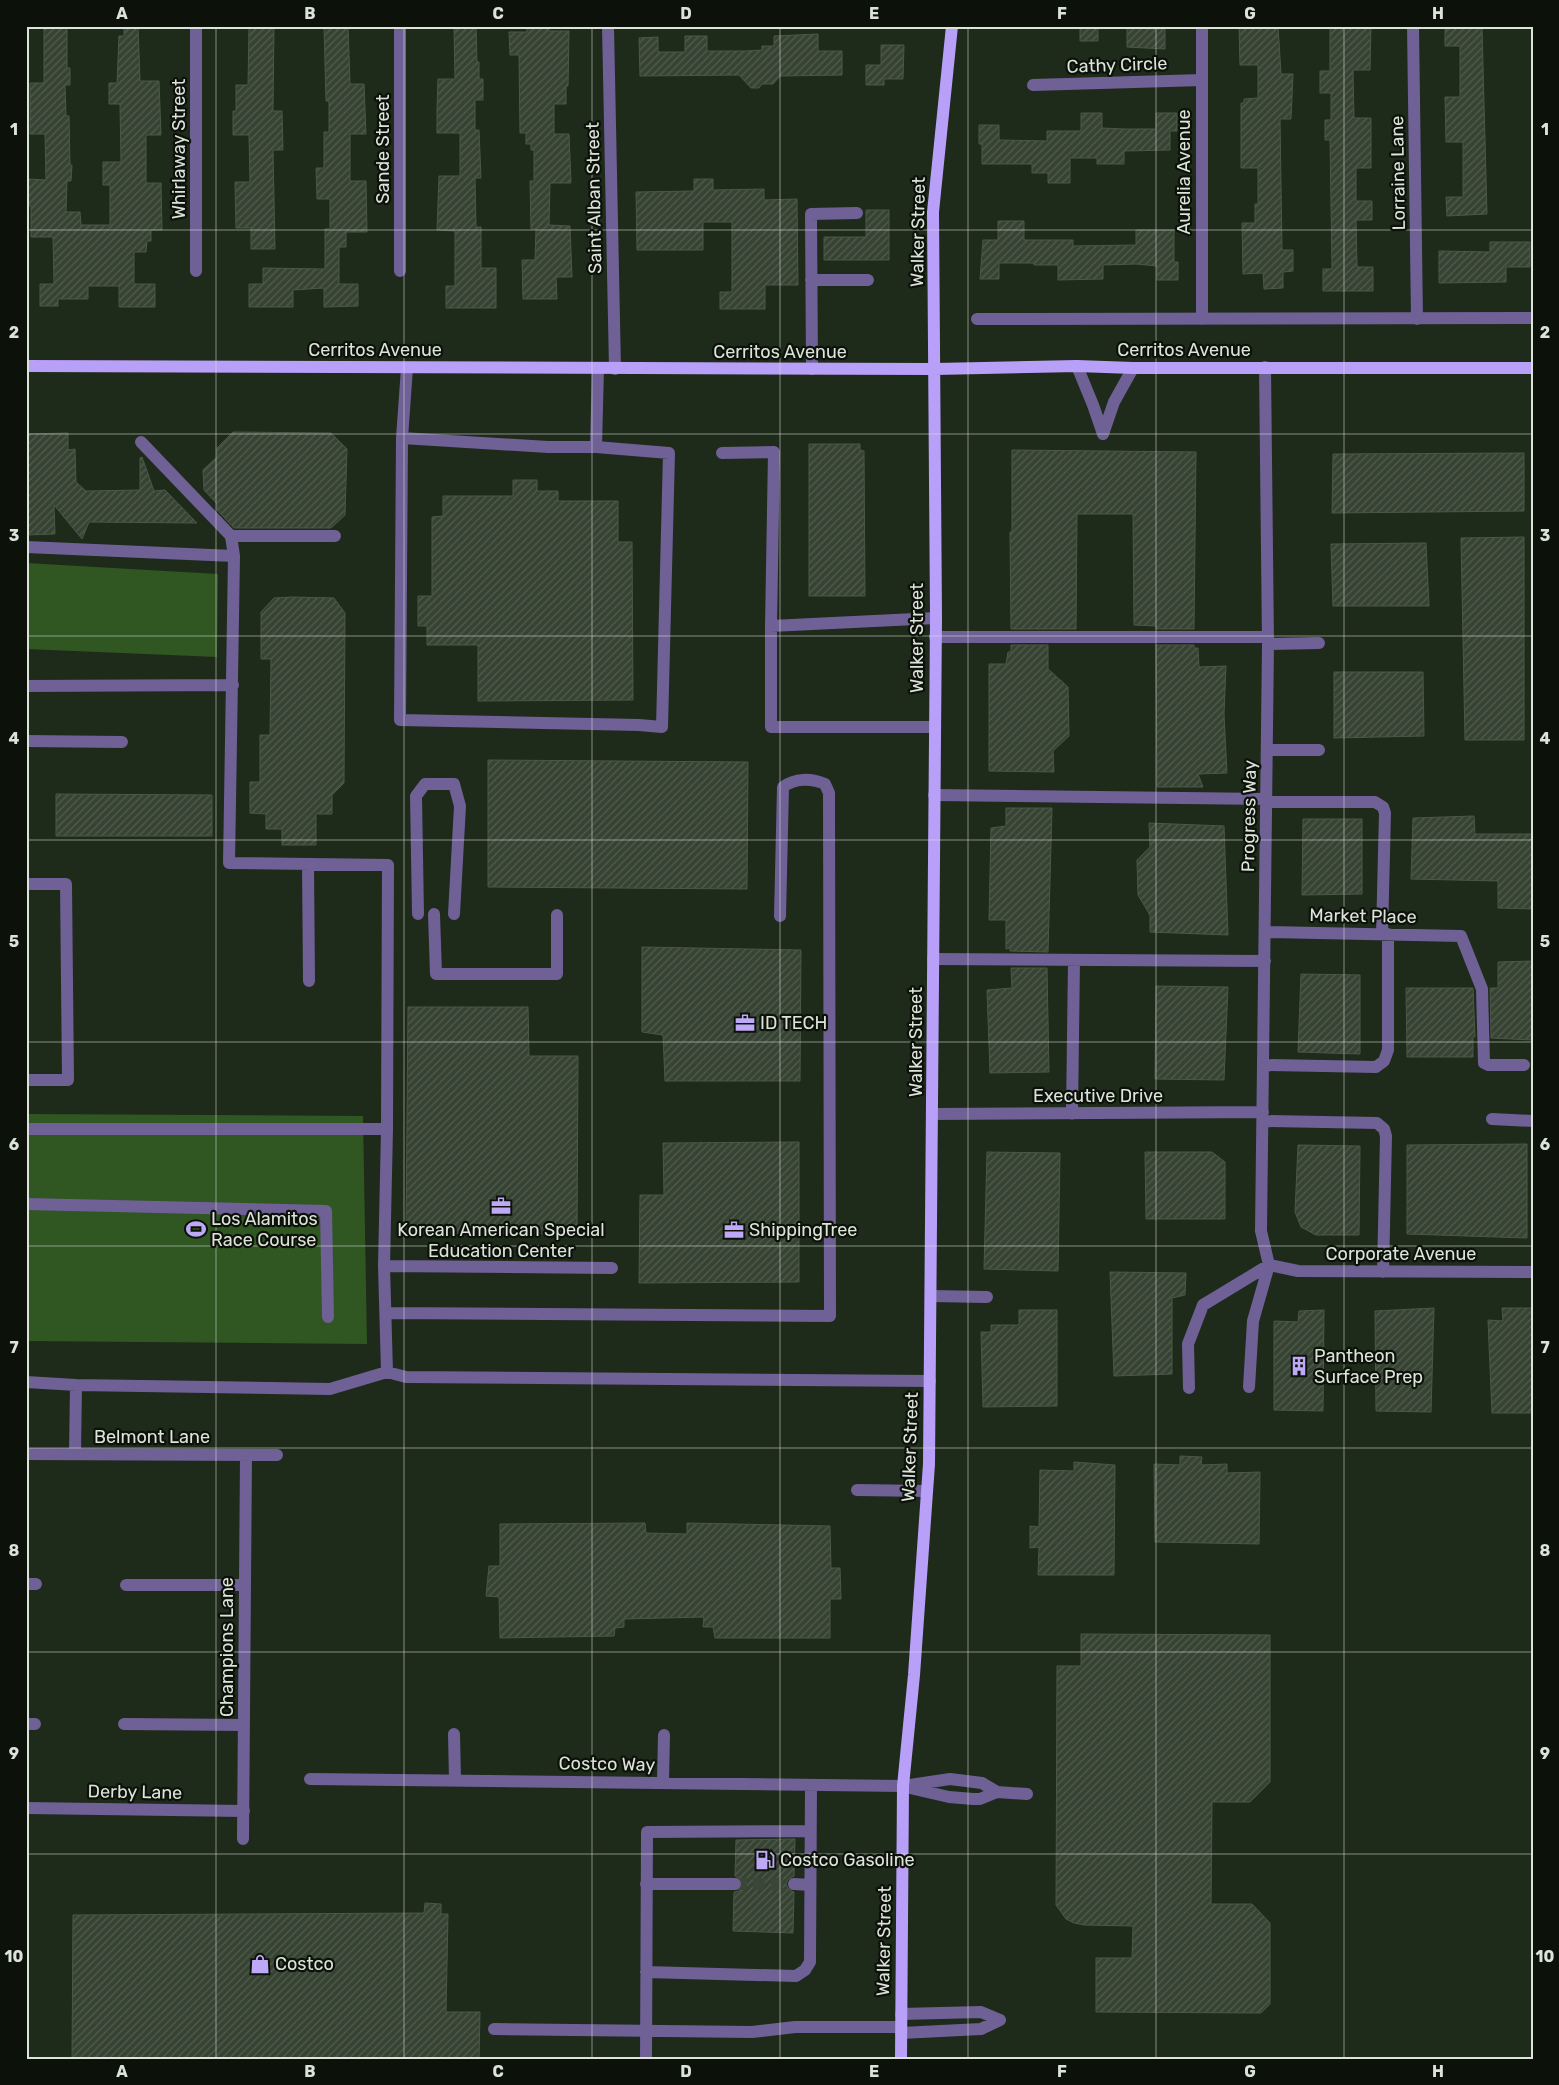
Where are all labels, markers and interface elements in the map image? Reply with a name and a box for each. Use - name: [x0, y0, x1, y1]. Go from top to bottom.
- text: A: [116, 4, 128, 23]
- text: B: [304, 4, 316, 23]
- text: C: [492, 4, 504, 23]
- text: D: [680, 4, 692, 23]
- text: E: [869, 4, 879, 23]
- text: F: [1057, 4, 1067, 23]
- text: G: [1244, 4, 1256, 23]
- text: H: [1432, 4, 1444, 23]
- street label: Cathy Circle: [1066, 52, 1168, 78]
- street label: Whirlaway Street: [168, 79, 190, 219]
- street label: Sande Street: [372, 94, 394, 204]
- street label: Aurelia Avenue: [1173, 109, 1195, 235]
- street label: Lorraine Lane: [1386, 116, 1410, 230]
- text: 1: [10, 120, 18, 139]
- text: 1: [1541, 120, 1549, 139]
- street label: Saint Alban Street: [582, 122, 606, 274]
- street label: Walker Street: [906, 177, 930, 287]
- text: 2: [9, 323, 19, 342]
- text: 2: [1540, 323, 1550, 342]
- street label: Cerritos Avenue: [308, 339, 442, 361]
- street label: Cerritos Avenue: [1117, 339, 1251, 361]
- street label: Cerritos Avenue: [713, 341, 847, 363]
- text: 3: [9, 526, 19, 545]
- text: 3: [1540, 526, 1550, 545]
- street label: Walker Street: [906, 583, 928, 693]
- text: 4: [9, 729, 20, 748]
- text: 4: [1540, 729, 1551, 748]
- street label: Progress Way: [1237, 760, 1261, 872]
- street label: Market Place: [1309, 904, 1417, 928]
- text: 5: [9, 932, 19, 951]
- text: 5: [1540, 932, 1550, 951]
- street label: Walker Street: [905, 987, 927, 1097]
- office icon: ID TECH: [734, 1012, 756, 1034]
- place label: ID TECH: [760, 1012, 827, 1034]
- street label: Executive Drive: [1033, 1085, 1163, 1107]
- text: 6: [9, 1135, 19, 1154]
- text: 6: [1540, 1135, 1550, 1154]
- office icon: Korean American Special Education Center: [490, 1195, 512, 1217]
- place label: Los Alamitos Race Course: [211, 1208, 318, 1251]
- sports icon: Los Alamitos Race Course: [185, 1218, 207, 1240]
- place label: Korean American Special Education Center: [397, 1219, 605, 1262]
- office icon: ShippingTree: [723, 1219, 745, 1241]
- place label: ShippingTree: [749, 1219, 857, 1241]
- street label: Corporate Avenue: [1326, 1243, 1476, 1265]
- text: 7: [9, 1338, 19, 1357]
- text: 7: [1540, 1338, 1550, 1357]
- place label: Pantheon Surface Prep: [1314, 1345, 1423, 1388]
- building icon: Pantheon Surface Prep: [1288, 1355, 1310, 1377]
- street label: Walker Street: [897, 1392, 923, 1502]
- street label: Belmont Lane: [94, 1426, 210, 1448]
- text: 8: [9, 1541, 20, 1560]
- text: 8: [1540, 1541, 1551, 1560]
- street label: Champions Lane: [216, 1577, 238, 1717]
- text: 9: [9, 1744, 19, 1763]
- text: 9: [1540, 1744, 1550, 1763]
- street label: Costco Way: [559, 1752, 656, 1776]
- street label: Derby Lane: [88, 1780, 182, 1804]
- fuel station icon: Costco Gasoline: [754, 1849, 776, 1871]
- place label: Costco Gasoline: [780, 1849, 915, 1871]
- street label: Walker Street: [872, 1886, 896, 1996]
- text: 10: [5, 1947, 24, 1966]
- text: 10: [1536, 1947, 1555, 1966]
- shop icon: Costco: [249, 1953, 271, 1975]
- place label: Costco: [275, 1953, 334, 1975]
- text: A: [116, 2062, 128, 2081]
- text: B: [304, 2062, 316, 2081]
- text: C: [492, 2062, 504, 2081]
- text: D: [680, 2062, 692, 2081]
- text: E: [869, 2062, 879, 2081]
- text: F: [1057, 2062, 1067, 2081]
- text: G: [1244, 2062, 1256, 2081]
- text: H: [1432, 2062, 1444, 2081]

